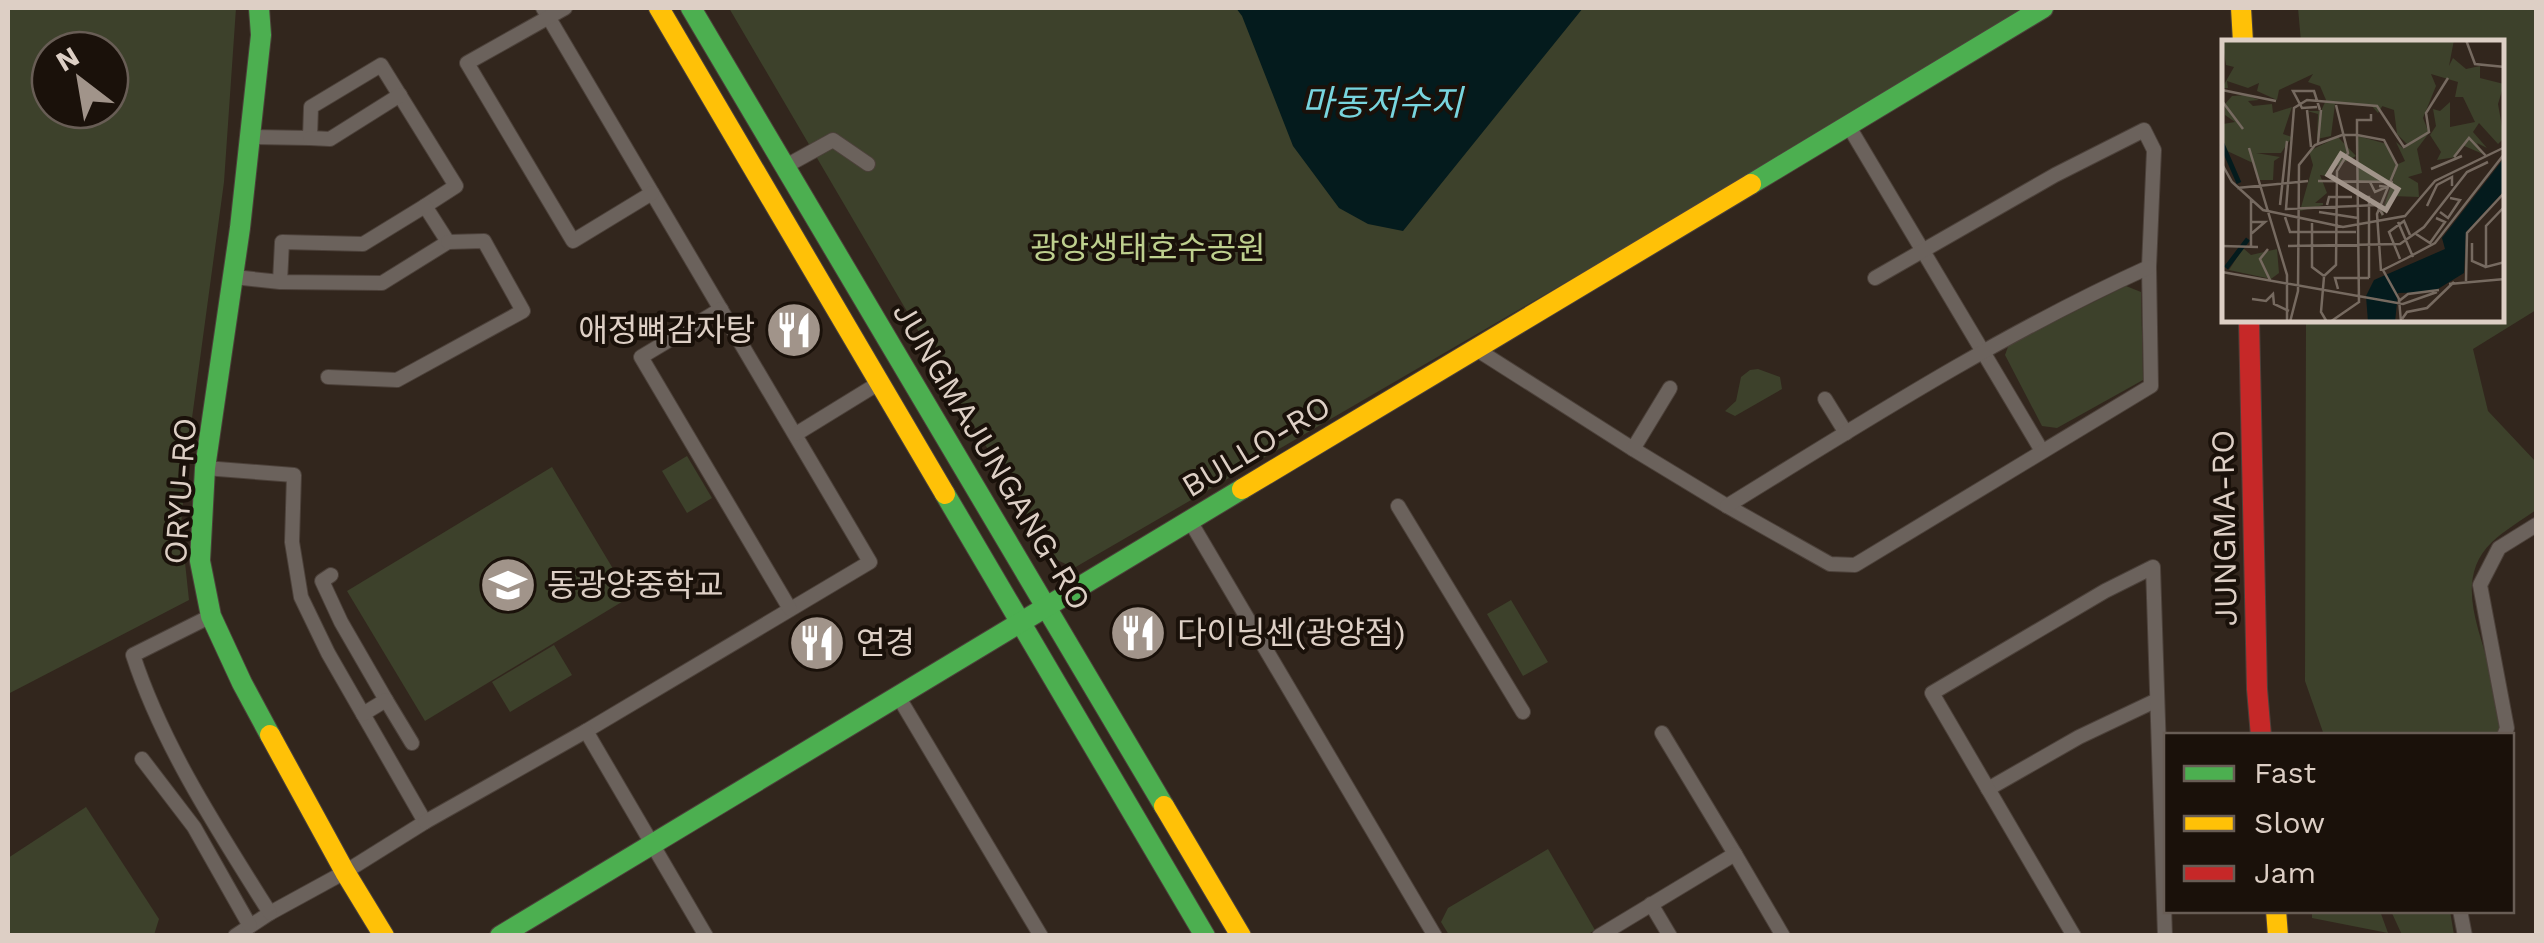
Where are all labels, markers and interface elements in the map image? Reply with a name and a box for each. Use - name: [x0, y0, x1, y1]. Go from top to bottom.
- north arrow: [30, 30, 130, 130]
- text: N: [50, 40, 85, 78]
- inset map: [2222, 40, 2504, 322]
- water label: 마동저수지: [1301, 82, 1465, 124]
- park label: 광양생태호수공원: [1030, 229, 1266, 267]
- street label: JUNGMAJUNGANG-RO: [885, 295, 1099, 617]
- restaurant icon: 애정뼈감자탕: [764, 300, 824, 360]
- place label: 애정뼈감자탕: [578, 311, 755, 349]
- street label: BULLO-RO: [1175, 387, 1337, 505]
- street label: ORYU-RO: [156, 416, 204, 566]
- street label: JUNGMA-RO: [2203, 429, 2245, 627]
- school or university icon: 동광양중학교: [478, 555, 538, 615]
- place label: 동광양중학교: [547, 566, 724, 604]
- restaurant icon: 다이닝센(광양점): [1108, 603, 1168, 663]
- restaurant icon: 연경: [787, 613, 847, 673]
- place label: 다이닝센(광양점): [1177, 614, 1405, 652]
- place label: 연경: [856, 624, 915, 662]
- legend: [2164, 733, 2514, 913]
- text: Fast: [2254, 755, 2317, 790]
- text: Slow: [2254, 805, 2325, 840]
- text: Jam: [2254, 855, 2316, 890]

